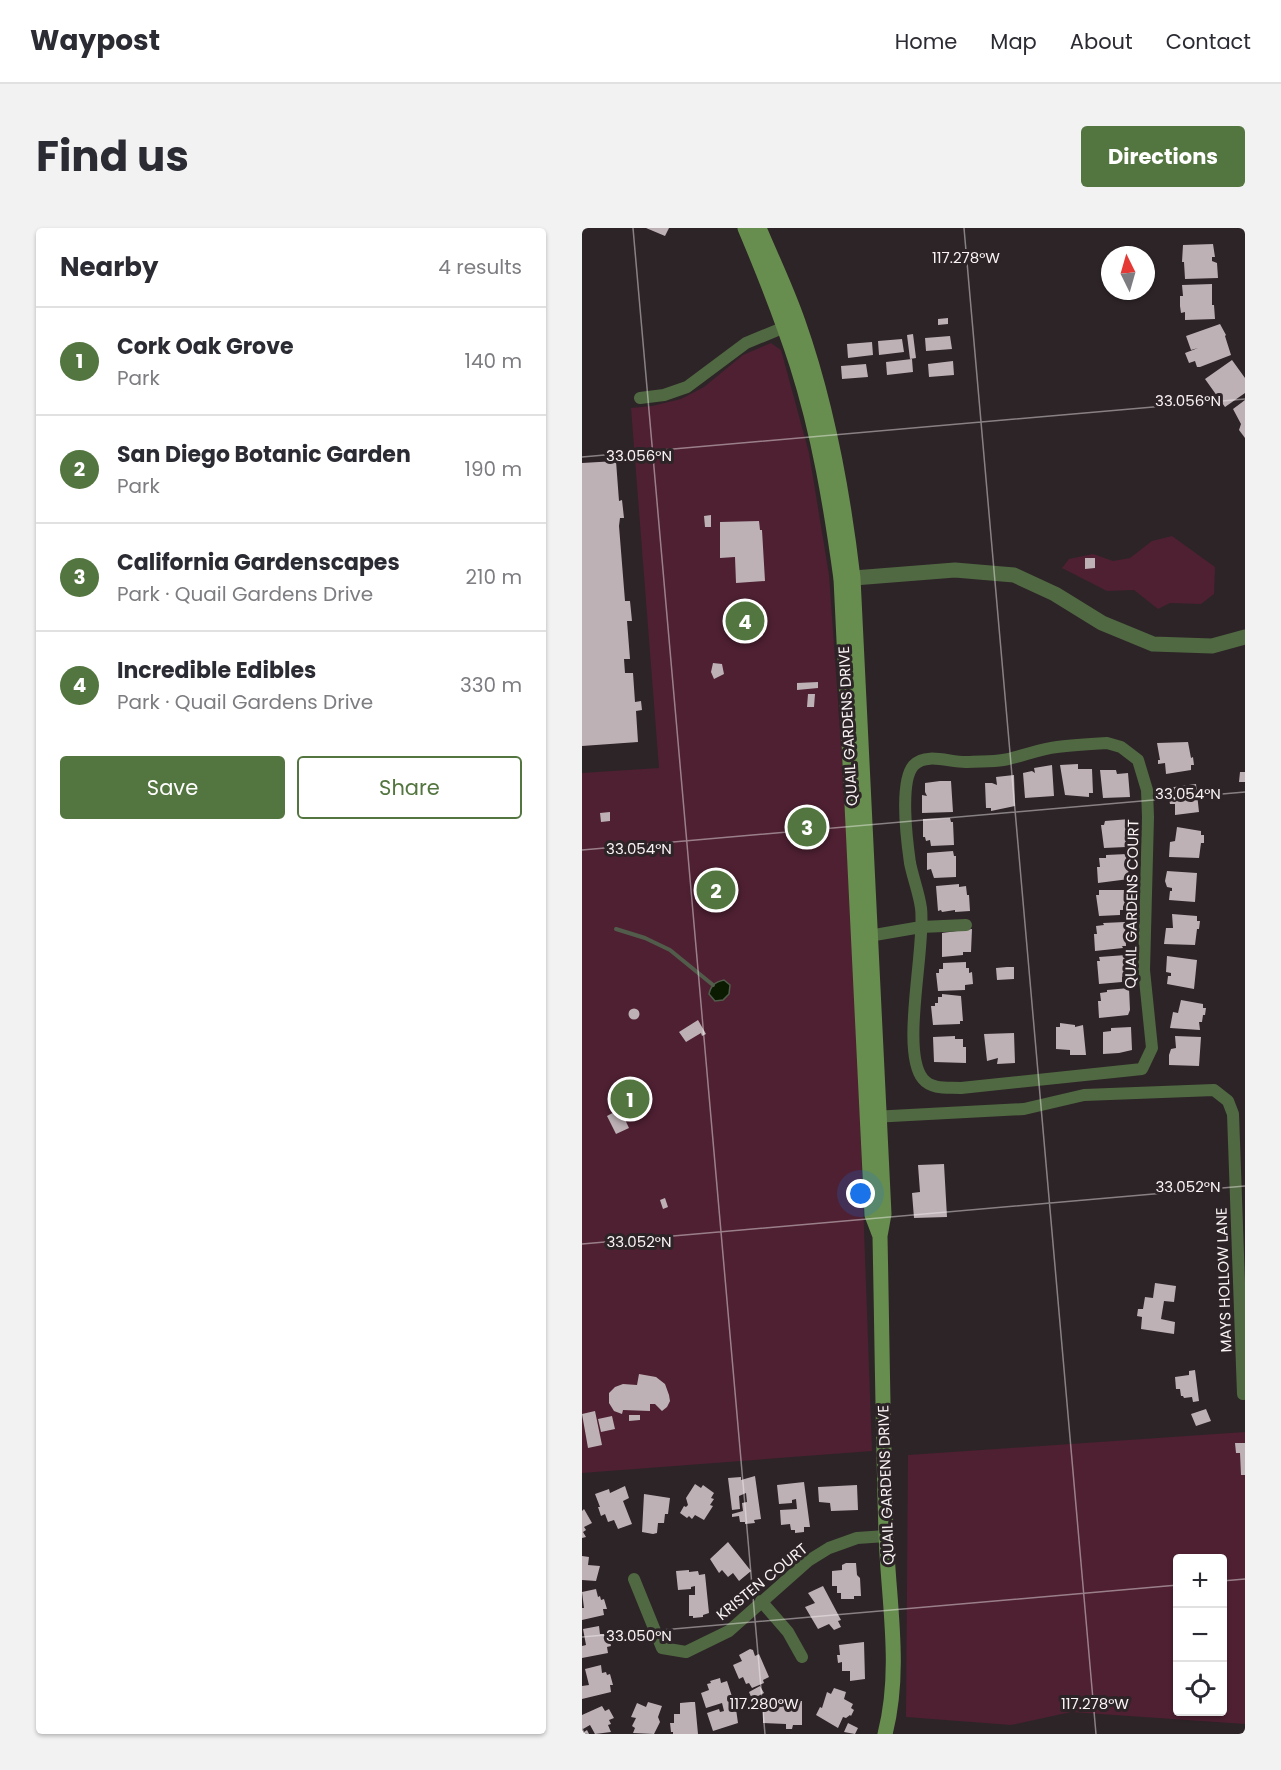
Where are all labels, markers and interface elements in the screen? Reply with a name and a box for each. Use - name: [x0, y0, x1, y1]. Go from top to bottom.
- text: Waypost: [30, 21, 160, 60]
- text: Home: [895, 27, 957, 56]
- text: Map: [990, 27, 1037, 56]
- text: About: [1070, 27, 1133, 56]
- text: Contact: [1166, 27, 1251, 56]
- button: Directions: [1081, 126, 1245, 187]
- text: Find us: [36, 127, 189, 186]
- north arrow: [1101, 246, 1155, 300]
- text: 117.278°W: [932, 247, 1000, 268]
- text: Nearby: [60, 249, 158, 285]
- text: 4 results: [438, 253, 522, 281]
- text: Cork Oak Grove: [117, 331, 293, 362]
- text: 1: [76, 347, 83, 375]
- text: 140 m: [465, 347, 522, 375]
- text: Park: [117, 364, 160, 392]
- text: 33.056°N: [1155, 390, 1221, 411]
- text: San Diego Botanic Garden: [117, 439, 411, 470]
- text: 33.056°N: [606, 445, 672, 466]
- text: 2: [74, 455, 85, 483]
- text: 190 m: [465, 455, 522, 483]
- text: Park: [117, 472, 160, 500]
- text: California Gardenscapes: [117, 547, 400, 578]
- text: 3: [73, 563, 86, 591]
- text: 210 m: [466, 563, 522, 591]
- text: Park · Quail Gardens Drive: [117, 580, 373, 608]
- pin: 4: [726, 598, 764, 644]
- street label: QUAIL GARDENS DRIVE: [833, 646, 862, 806]
- text: Incredible Edibles: [117, 655, 316, 686]
- text: 4: [73, 671, 86, 699]
- text: 330 m: [460, 671, 522, 699]
- text: Park · Quail Gardens Drive: [117, 688, 373, 716]
- button: Save: [60, 756, 285, 819]
- button: Share: [297, 756, 522, 819]
- text: 33.054°N: [1155, 783, 1221, 804]
- pin: 3: [788, 804, 826, 850]
- street label: QUAIL GARDENS COURT: [1120, 819, 1143, 989]
- text: 33.054°N: [606, 838, 672, 859]
- pin: 2: [696, 868, 736, 912]
- pin: 1: [610, 1076, 650, 1122]
- text: 33.052°N: [1156, 1176, 1220, 1197]
- your location: [846, 1179, 875, 1208]
- street label: MAYS HOLLOW LANE: [1210, 1207, 1237, 1353]
- text: 33.052°N: [607, 1231, 671, 1252]
- street label: QUAIL GARDENS DRIVE: [872, 1405, 899, 1565]
- street label: KRISTEN COURT: [712, 1538, 812, 1625]
- map controls: [1173, 1554, 1227, 1716]
- button: +: [1173, 1554, 1227, 1608]
- button: −: [1173, 1608, 1227, 1662]
- text: 33.050°N: [606, 1625, 672, 1646]
- button: locate: [1173, 1662, 1227, 1716]
- text: 117.280°W: [729, 1693, 799, 1714]
- text: 117.278°W: [1061, 1693, 1129, 1714]

